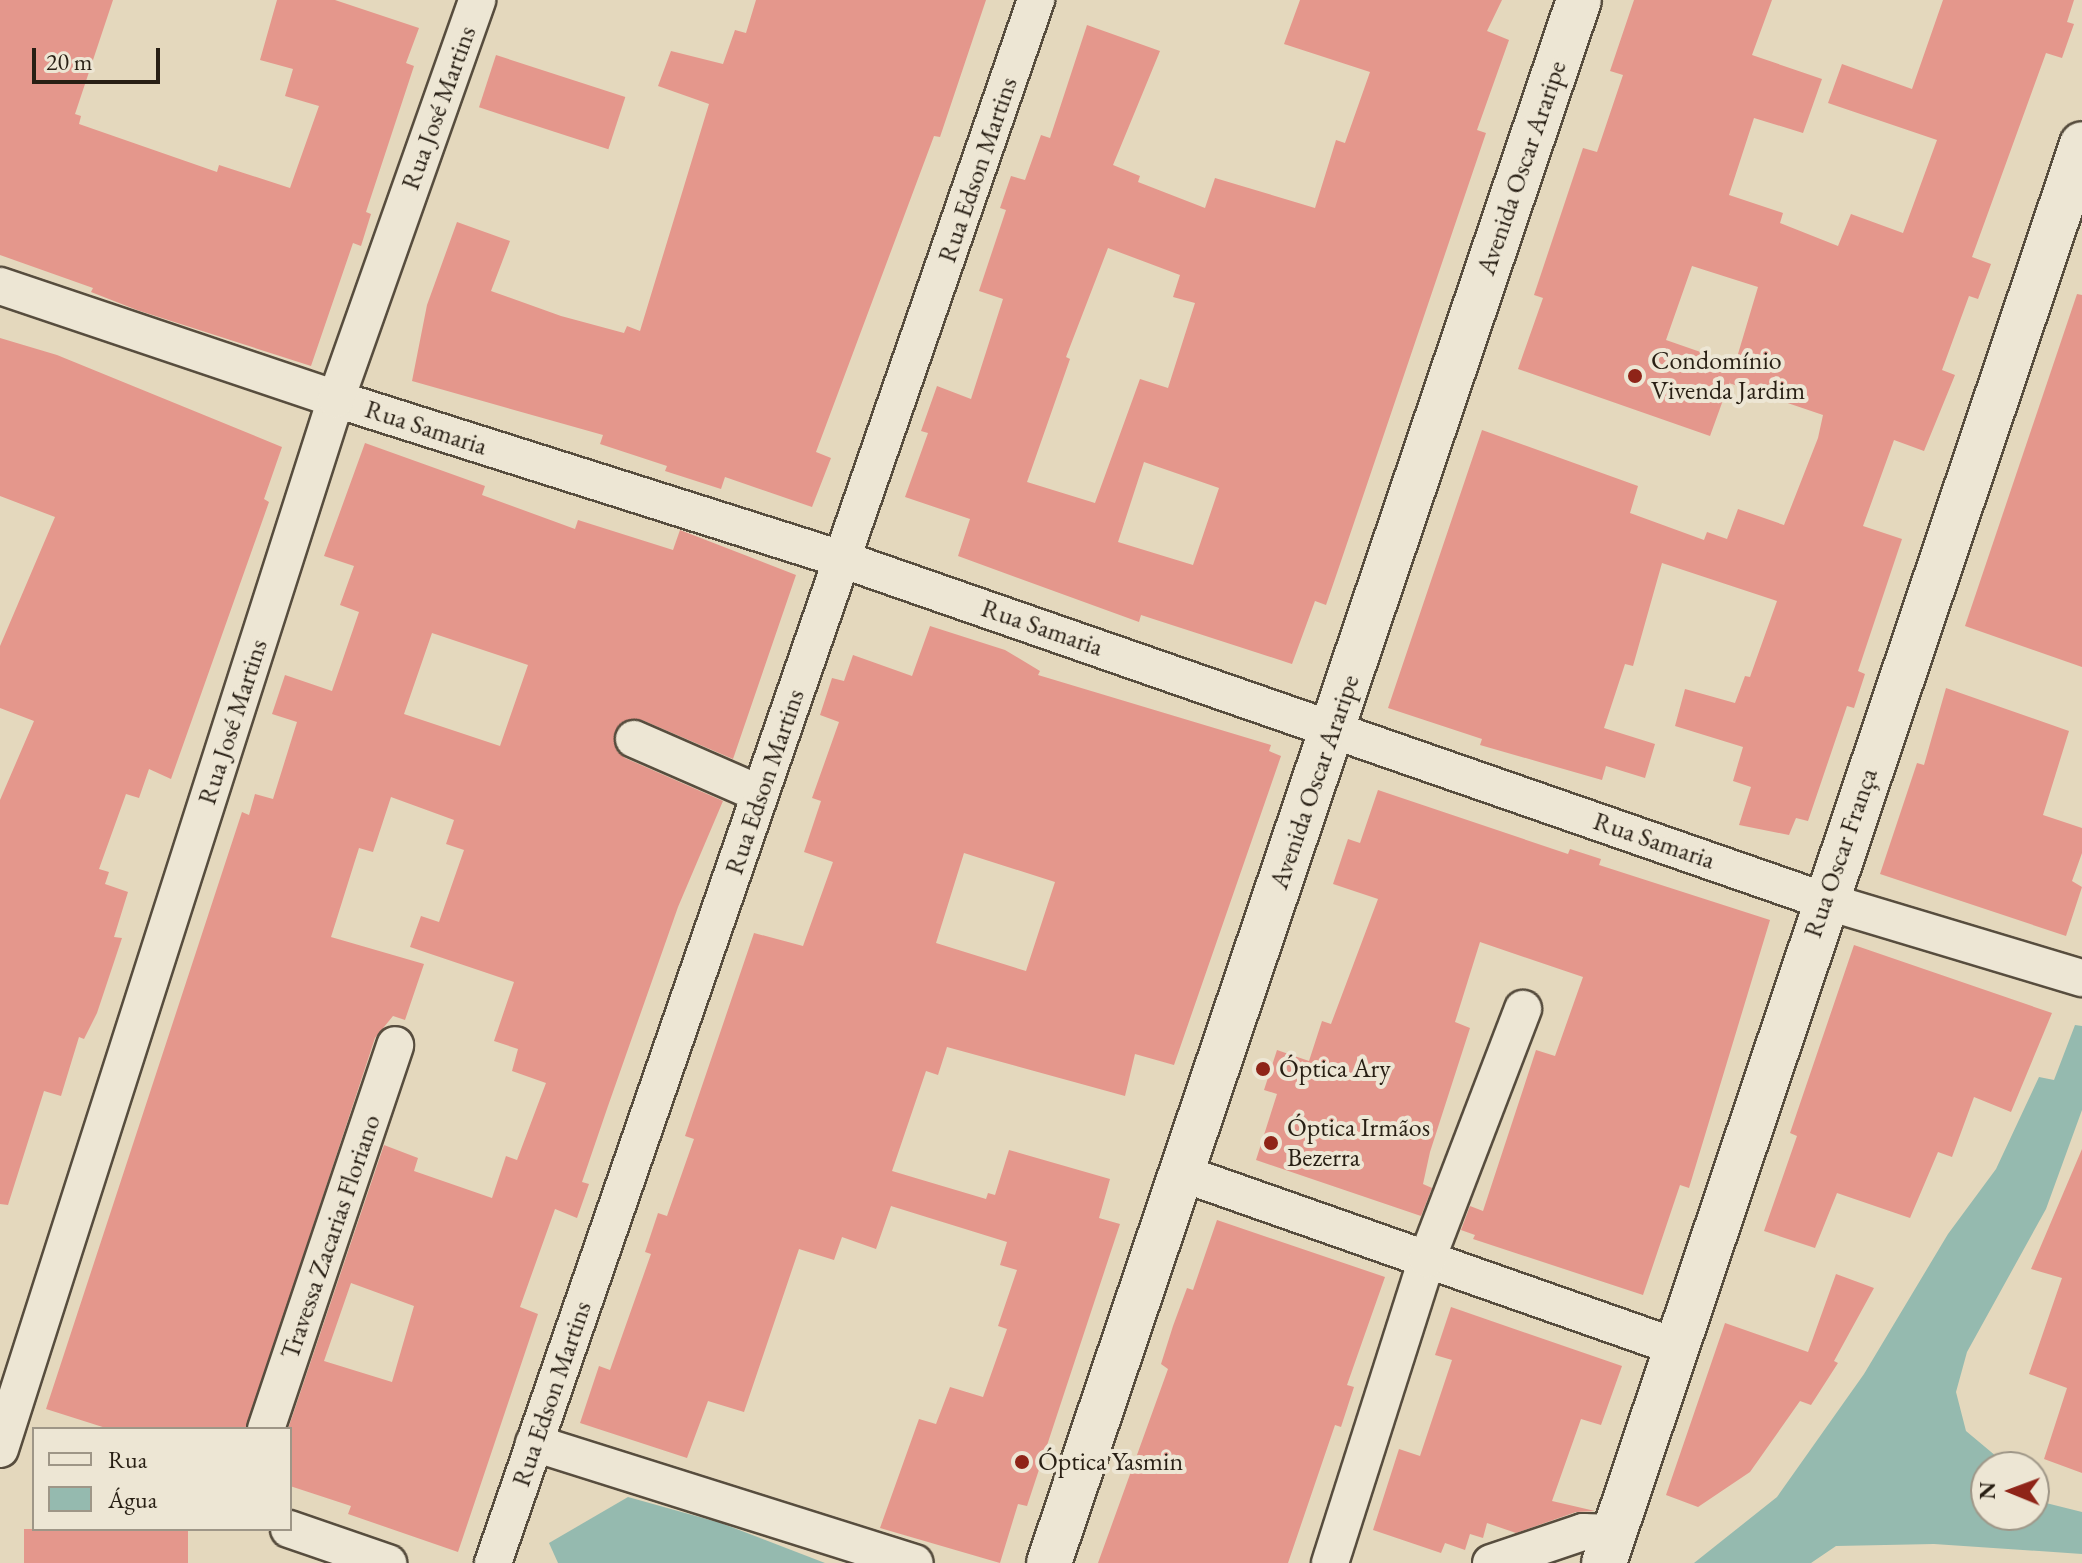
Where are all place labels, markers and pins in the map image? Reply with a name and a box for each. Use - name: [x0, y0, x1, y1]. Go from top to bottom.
- place label: Condomínio Vivenda Jardim: [1651, 345, 1805, 406]
- marker: Condomínio Vivenda Jardim: [1626, 367, 1644, 385]
- place label: Óptica Ary: [1279, 1053, 1391, 1085]
- marker: Óptica Ary: [1254, 1060, 1272, 1078]
- place label: Óptica Irmãos Bezerra: [1287, 1112, 1430, 1174]
- marker: Óptica Irmãos Bezerra: [1262, 1134, 1280, 1152]
- place label: Óptica Yasmin: [1038, 1446, 1183, 1478]
- marker: Óptica Yasmin: [1013, 1453, 1031, 1471]

